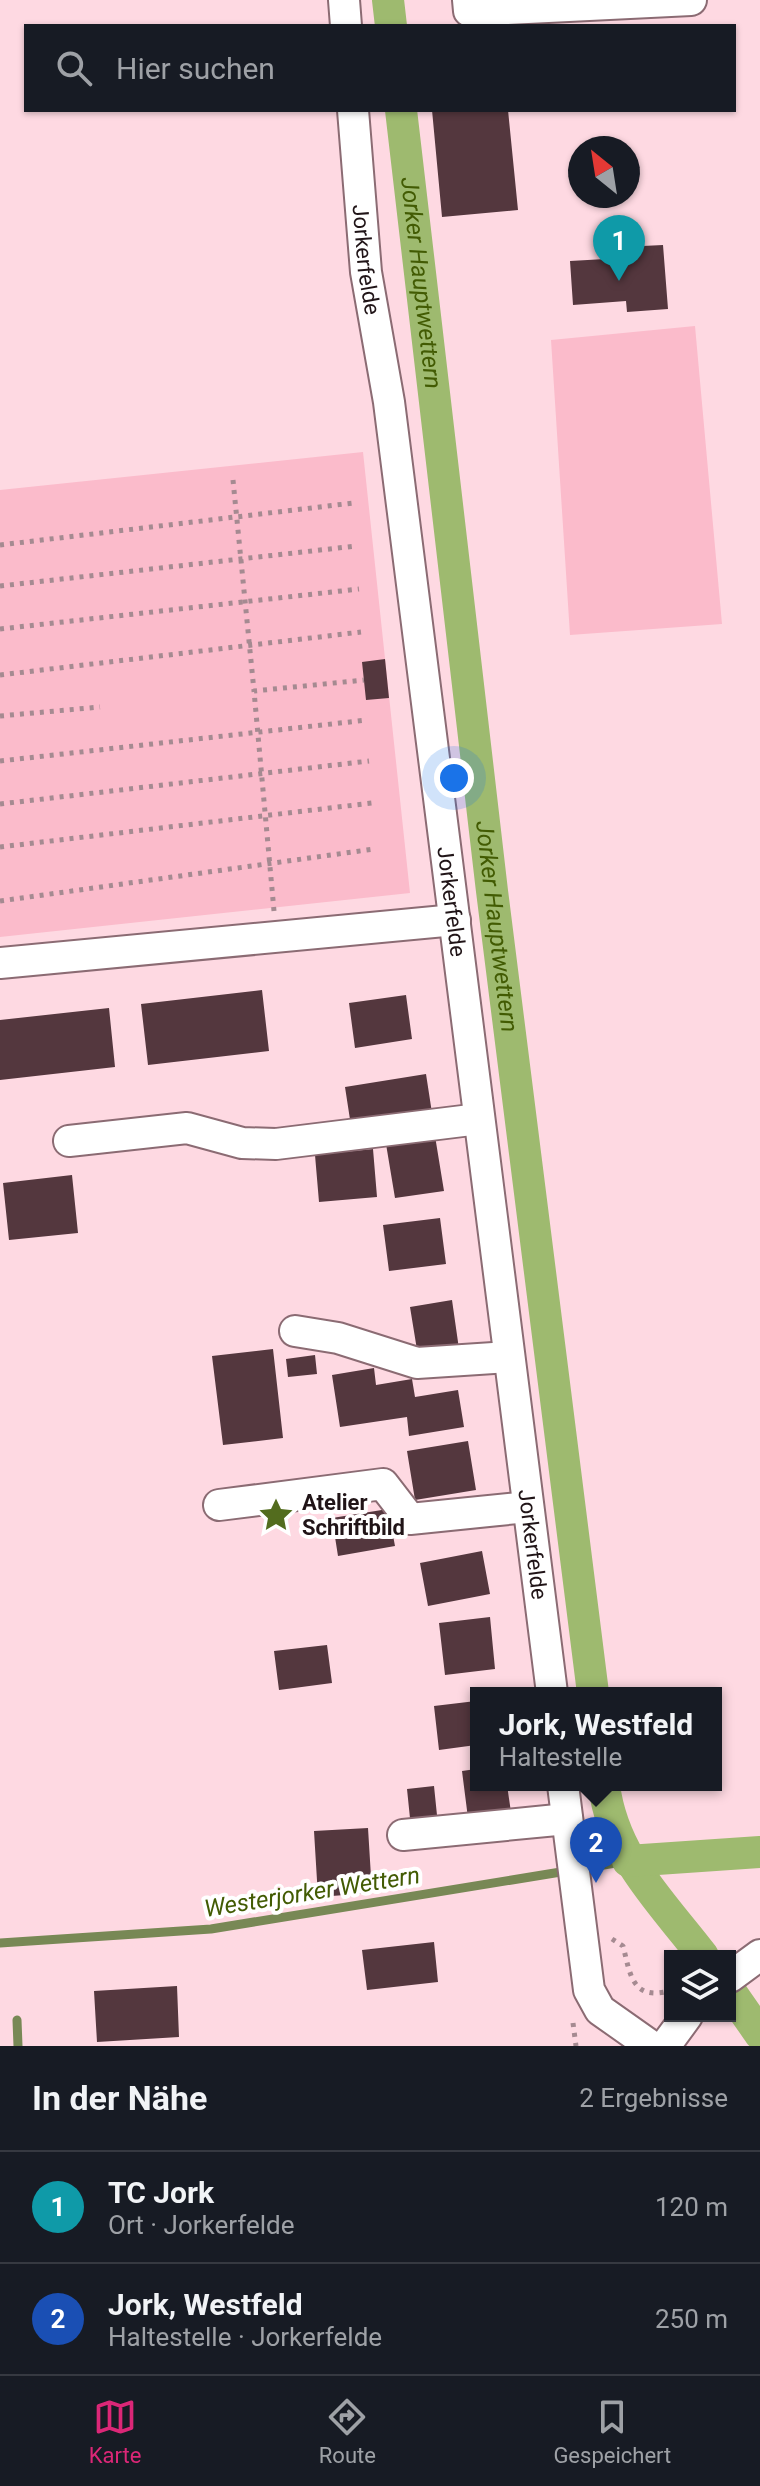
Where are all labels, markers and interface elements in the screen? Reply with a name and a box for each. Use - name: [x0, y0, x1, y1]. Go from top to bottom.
- search box: [24, 24, 736, 112]
- icon: search: [52, 46, 96, 90]
- text: Hier suchen: [116, 51, 275, 86]
- north arrow: [568, 136, 640, 208]
- water label: Jorker Hauptwettern: [395, 176, 447, 390]
- street label: Jorkerfelde: [348, 203, 386, 316]
- pin: 1: [593, 215, 645, 281]
- your location: [434, 758, 474, 798]
- water label: Jorker Hauptwettern: [470, 819, 524, 1034]
- street label: Jorkerfelde: [433, 845, 471, 958]
- street label: Jorkerfelde: [514, 1488, 553, 1601]
- place label: Atelier Schriftbild: [302, 1490, 405, 1540]
- place icon: Atelier Schriftbild: [257, 1496, 295, 1534]
- popup: [470, 1687, 722, 1791]
- text: Jork, Westfeld: [499, 1707, 693, 1742]
- text: Haltestelle: [499, 1742, 622, 1772]
- pin: 2: [570, 1817, 622, 1883]
- water label: Westerjorker Wettern: [202, 1861, 422, 1923]
- map controls: [664, 1950, 736, 2022]
- button: layers: [664, 1950, 736, 2022]
- text: In der Nähe: [32, 2078, 207, 2118]
- text: 2 Ergebnisse: [579, 2083, 728, 2113]
- text: TC Jork: [108, 2175, 214, 2210]
- text: 1: [51, 2192, 65, 2222]
- text: 120 m: [655, 2192, 728, 2222]
- text: Ort · Jorkerfelde: [108, 2210, 295, 2240]
- text: Jork, Westfeld: [108, 2287, 303, 2322]
- text: 2: [51, 2304, 65, 2334]
- text: 250 m: [655, 2304, 728, 2334]
- text: Haltestelle · Jorkerfelde: [108, 2322, 382, 2352]
- tab: Karte: [89, 2395, 141, 2468]
- tab: Route: [319, 2395, 376, 2468]
- tab: Gespeichert: [553, 2395, 671, 2468]

